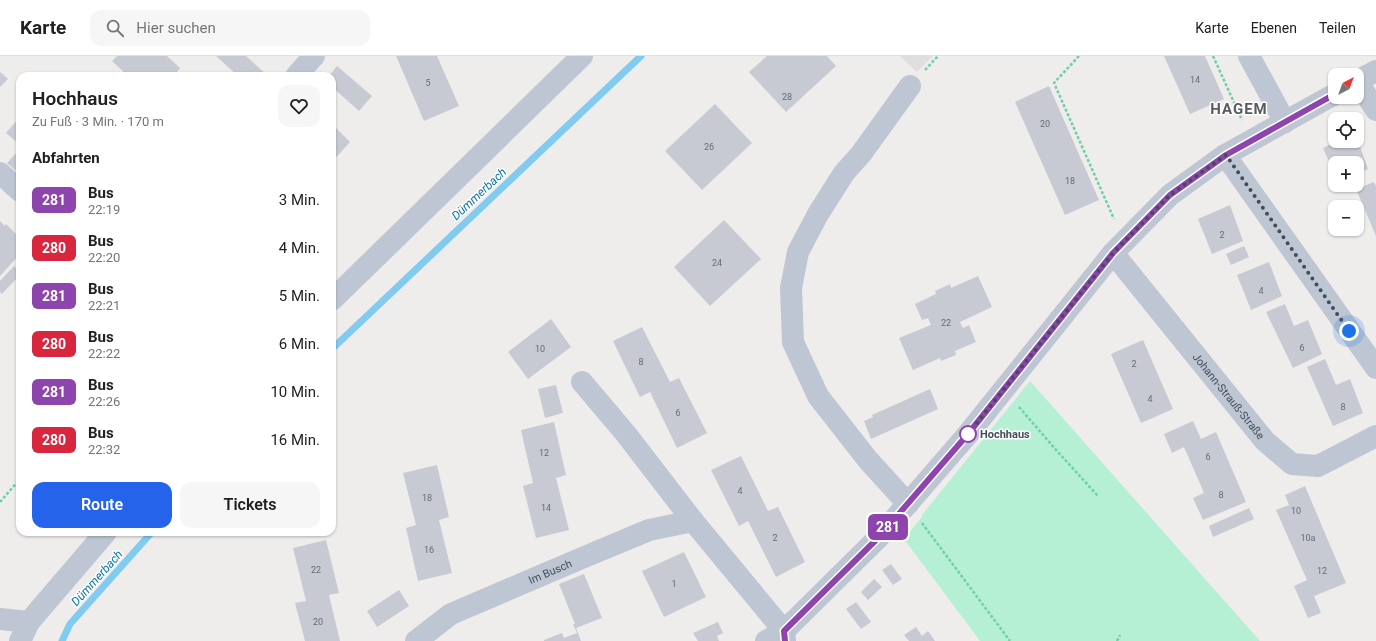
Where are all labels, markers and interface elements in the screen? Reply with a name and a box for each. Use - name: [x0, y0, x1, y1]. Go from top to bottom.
- search box: [90, 10, 370, 46]
- text: Karte: [20, 16, 66, 39]
- icon: search: [104, 17, 126, 39]
- text: Hier suchen: [136, 19, 216, 37]
- text: Karte: [1195, 20, 1229, 36]
- text: Ebenen: [1251, 20, 1297, 36]
- text: Teilen: [1319, 20, 1356, 36]
- north arrow: [1328, 68, 1364, 104]
- map controls: [1328, 68, 1364, 236]
- house number: 14: [1190, 75, 1200, 85]
- house number: 5: [425, 78, 431, 88]
- button: heart: [278, 85, 320, 127]
- text: Hochhaus: [32, 87, 118, 110]
- house number: 28: [782, 92, 792, 102]
- district label: HAGEM: [1210, 100, 1268, 118]
- button: locate: [1328, 112, 1364, 148]
- text: Zu Fuß · 3 Min. · 170 m: [32, 114, 164, 129]
- house number: 20: [1040, 119, 1050, 129]
- house number: 26: [704, 142, 714, 152]
- text: Abfahrten: [32, 149, 100, 167]
- button: +: [1328, 156, 1364, 192]
- water label: Dümmerbach: [449, 165, 509, 223]
- house number: 18: [1065, 176, 1075, 186]
- text: Bus: [88, 184, 114, 202]
- text: 3 Min.: [279, 191, 320, 209]
- text: 281: [42, 192, 66, 208]
- button: −: [1328, 200, 1364, 236]
- text: 22:19: [88, 202, 120, 217]
- house number: 2: [1219, 230, 1225, 240]
- text: Bus: [88, 232, 114, 250]
- text: 4 Min.: [279, 239, 320, 257]
- text: 280: [42, 240, 66, 256]
- text: 22:20: [88, 250, 120, 265]
- house number: 24: [712, 258, 722, 268]
- text: Bus: [88, 280, 114, 298]
- house number: 4: [1258, 286, 1264, 296]
- text: 5 Min.: [279, 287, 320, 305]
- text: 281: [42, 288, 66, 304]
- text: 22:21: [88, 298, 120, 313]
- house number: 22: [941, 318, 951, 328]
- your location: [1339, 321, 1359, 341]
- text: Bus: [88, 328, 114, 346]
- text: 6 Min.: [279, 335, 320, 353]
- text: 280: [42, 336, 66, 352]
- house number: 6: [1299, 343, 1305, 353]
- house number: 10: [535, 344, 545, 354]
- text: 22:22: [88, 346, 120, 361]
- street label: Johann-Strauß-Straße: [1190, 350, 1267, 442]
- house number: 8: [638, 357, 644, 367]
- house number: 2: [1131, 359, 1137, 369]
- text: Bus: [88, 376, 114, 394]
- text: 10 Min.: [270, 383, 320, 401]
- text: 281: [42, 384, 66, 400]
- text: 22:26: [88, 394, 120, 409]
- house number: 4: [1147, 394, 1153, 404]
- house number: 8: [1340, 402, 1346, 412]
- house number: 6: [675, 408, 681, 418]
- text: Bus: [88, 424, 114, 442]
- marker: Hochhaus: [959, 425, 977, 443]
- place label: Hochhaus: [980, 428, 1030, 441]
- text: 16 Min.: [270, 431, 320, 449]
- text: 280: [42, 432, 66, 448]
- text: 22:32: [88, 442, 120, 457]
- house number: 12: [539, 448, 549, 458]
- house number: 6: [1205, 452, 1211, 462]
- button: Route: [32, 482, 172, 528]
- button: Tickets: [180, 482, 320, 528]
- house number: 4: [737, 486, 743, 496]
- house number: 8: [1218, 490, 1224, 500]
- house number: 18: [422, 493, 432, 503]
- house number: 14: [541, 503, 551, 513]
- house number: 10: [1291, 506, 1301, 516]
- line badge: 281: [865, 514, 911, 540]
- text: 281: [876, 519, 900, 535]
- house number: 2: [772, 533, 778, 543]
- house number: 10a: [1300, 533, 1316, 543]
- house number: 16: [424, 545, 434, 555]
- water label: Dümmerbach: [68, 547, 126, 609]
- street label: Im Busch: [526, 557, 574, 587]
- house number: 22: [311, 565, 321, 575]
- house number: 12: [1317, 566, 1327, 576]
- house number: 1: [671, 579, 677, 589]
- house number: 20: [313, 617, 323, 627]

